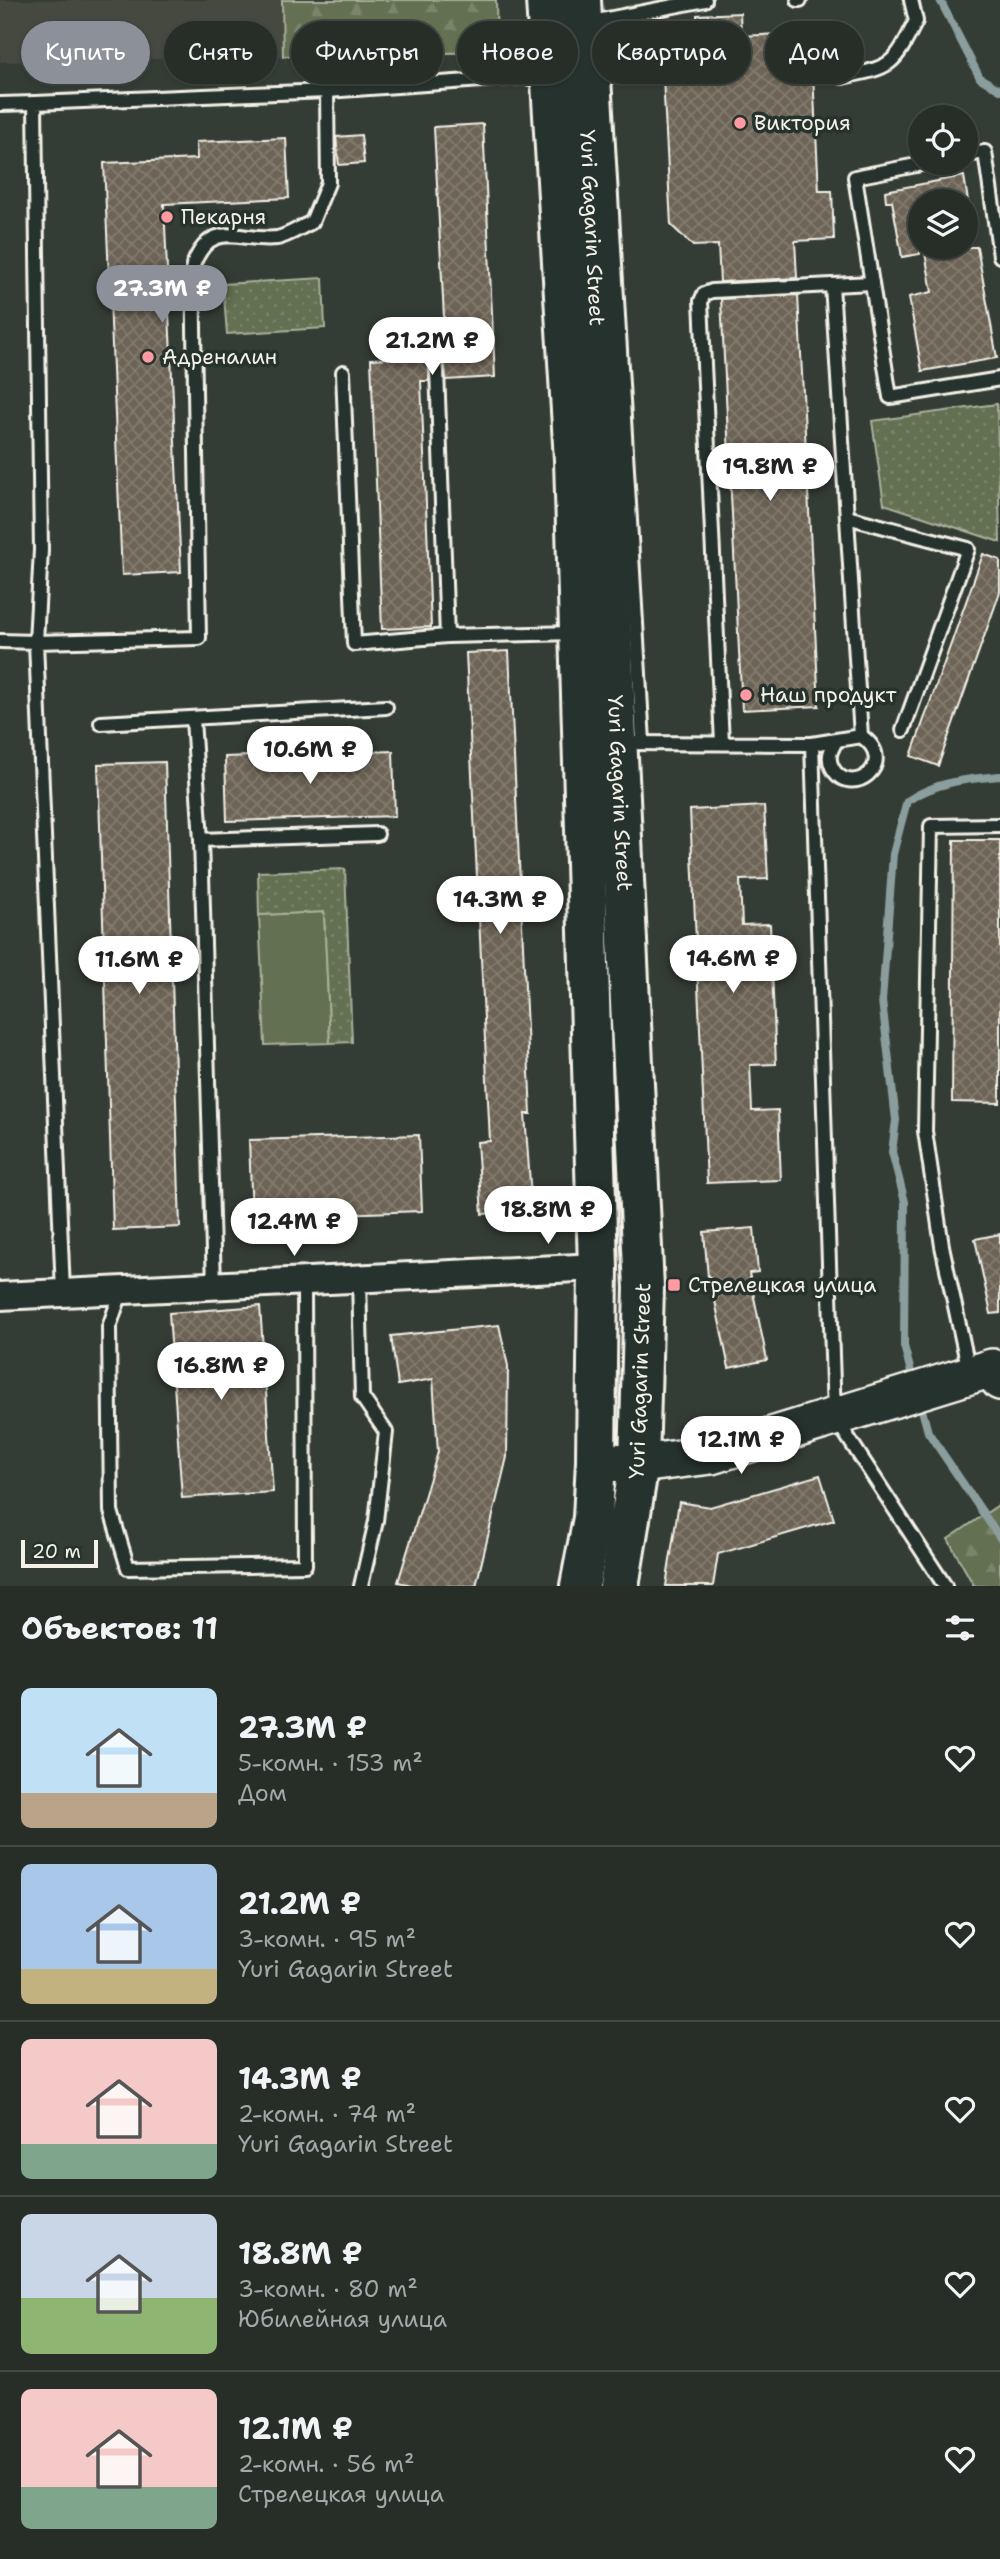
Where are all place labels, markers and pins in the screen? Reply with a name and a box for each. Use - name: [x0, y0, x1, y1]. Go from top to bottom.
- place label: Виктория: [754, 109, 851, 137]
- marker: Виктория: [732, 115, 748, 131]
- place label: Пекарня: [181, 203, 266, 231]
- marker: Пекарня: [159, 209, 175, 225]
- pin: 27.3M ₽: [97, 266, 227, 325]
- pin: 21.2M ₽: [367, 318, 497, 377]
- place label: Адреналин: [162, 343, 277, 371]
- marker: Адреналин: [140, 349, 156, 365]
- pin: 19.8M ₽: [705, 444, 835, 503]
- place label: Наш продукт: [760, 681, 897, 709]
- marker: Наш продукт: [738, 687, 754, 703]
- pin: 10.6M ₽: [245, 726, 375, 786]
- pin: 14.3M ₽: [435, 876, 565, 936]
- pin: 11.6M ₽: [74, 936, 204, 996]
- pin: 14.6M ₽: [668, 936, 798, 995]
- pin: 18.8M ₽: [483, 1186, 613, 1246]
- pin: 12.4M ₽: [229, 1198, 359, 1258]
- place label: Стрелецкая улица: [688, 1271, 876, 1299]
- marker: Стрелецкая улица: [666, 1277, 682, 1293]
- pin: 16.8M ₽: [156, 1342, 286, 1402]
- pin: 12.1M ₽: [676, 1416, 806, 1476]

